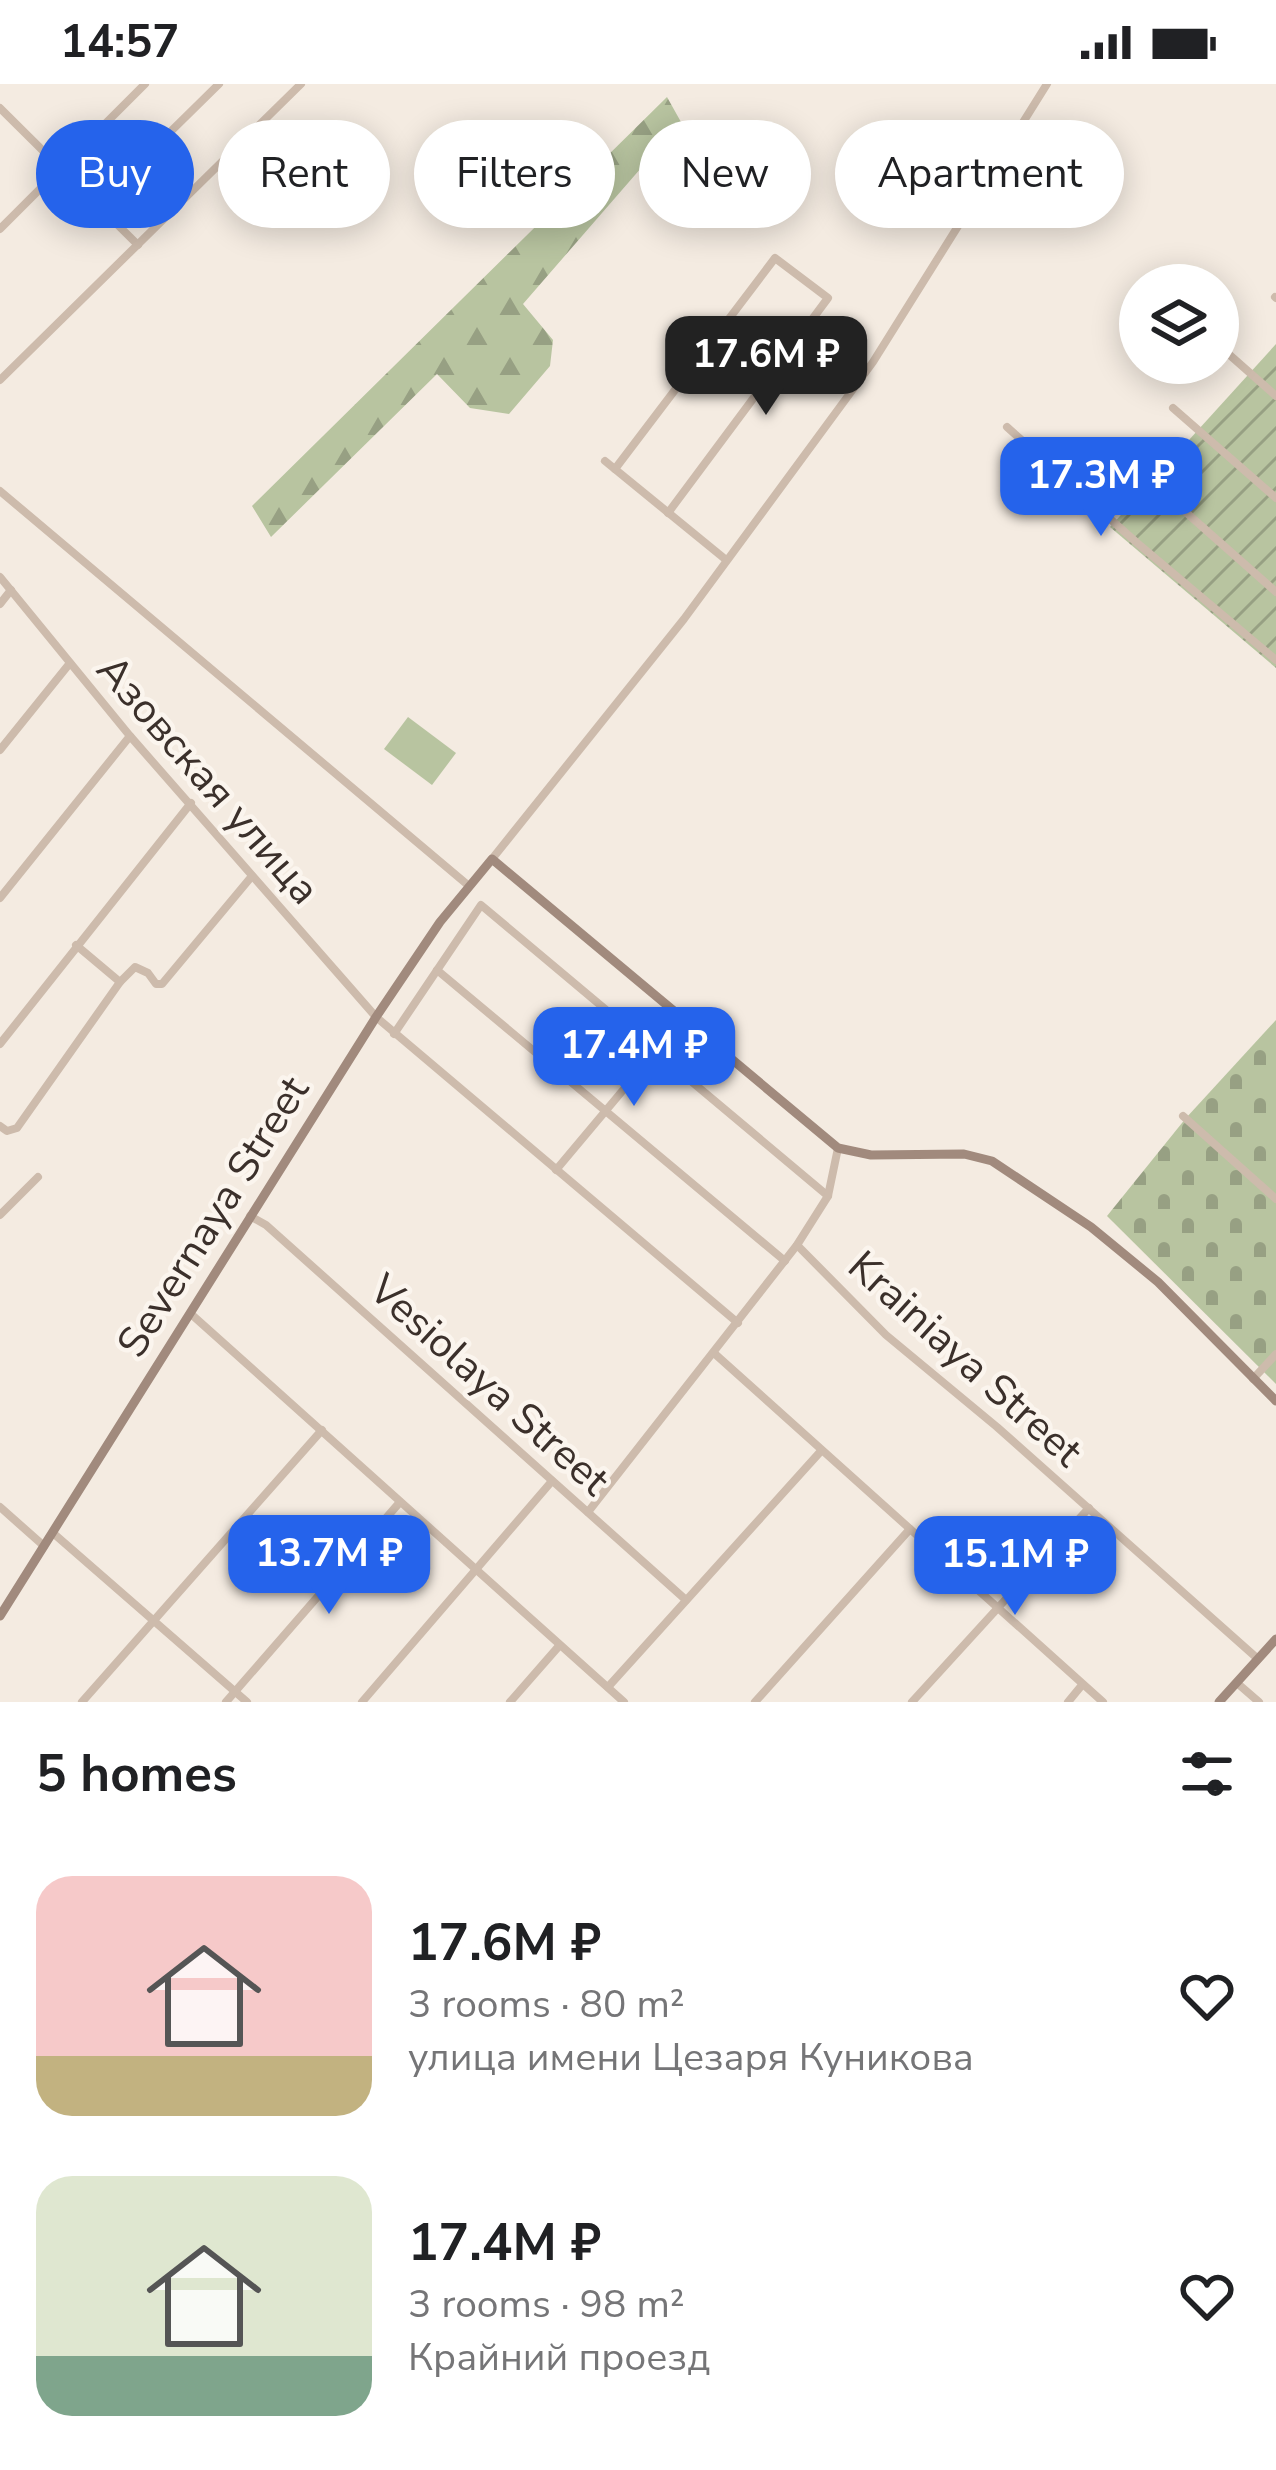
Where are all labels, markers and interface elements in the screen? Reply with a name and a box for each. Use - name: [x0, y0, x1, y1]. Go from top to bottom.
- text: 14:57: [60, 12, 179, 73]
- chip: Buy: [36, 120, 194, 228]
- chip: Rent: [218, 120, 390, 228]
- chip: Filters: [414, 120, 615, 228]
- chip: New: [639, 120, 811, 228]
- chip: Apartment: [835, 120, 1124, 228]
- map controls: [1119, 264, 1239, 384]
- button: layers: [1119, 264, 1239, 384]
- pin: 17.6M ₽: [655, 316, 877, 418]
- text: 17.6M ₽: [692, 328, 840, 381]
- pin: 17.3M ₽: [990, 437, 1212, 539]
- text: 17.3M ₽: [1027, 449, 1175, 502]
- street label: Азовская улица: [84, 643, 332, 917]
- pin: 17.4M ₽: [523, 1007, 745, 1109]
- text: 17.4M ₽: [560, 1019, 708, 1072]
- street label: Severnaya Street: [104, 1065, 323, 1368]
- street label: Krainiaya Street: [835, 1238, 1095, 1480]
- street label: Vesiolaya Street: [356, 1261, 622, 1509]
- pin: 13.7M ₽: [218, 1515, 440, 1617]
- pin: 15.1M ₽: [904, 1516, 1126, 1618]
- text: 13.7M ₽: [255, 1527, 403, 1580]
- text: 15.1M ₽: [941, 1528, 1089, 1581]
- text: 5 homes: [36, 1739, 237, 1809]
- icon: filters: [1174, 1741, 1240, 1807]
- text: 17.6M ₽: [408, 1908, 601, 1978]
- icon: home: [132, 1924, 276, 2068]
- icon: heart: [1174, 1963, 1240, 2029]
- text: 3 rooms · 80 m²: [408, 1978, 685, 2031]
- text: улица имени Цезаря Куникова: [408, 2031, 974, 2084]
- text: 17.4M ₽: [408, 2208, 601, 2278]
- icon: home: [132, 2224, 276, 2368]
- icon: heart: [1174, 2263, 1240, 2329]
- text: 3 rooms · 98 m²: [408, 2278, 685, 2331]
- text: Крайний проезд: [408, 2331, 710, 2384]

